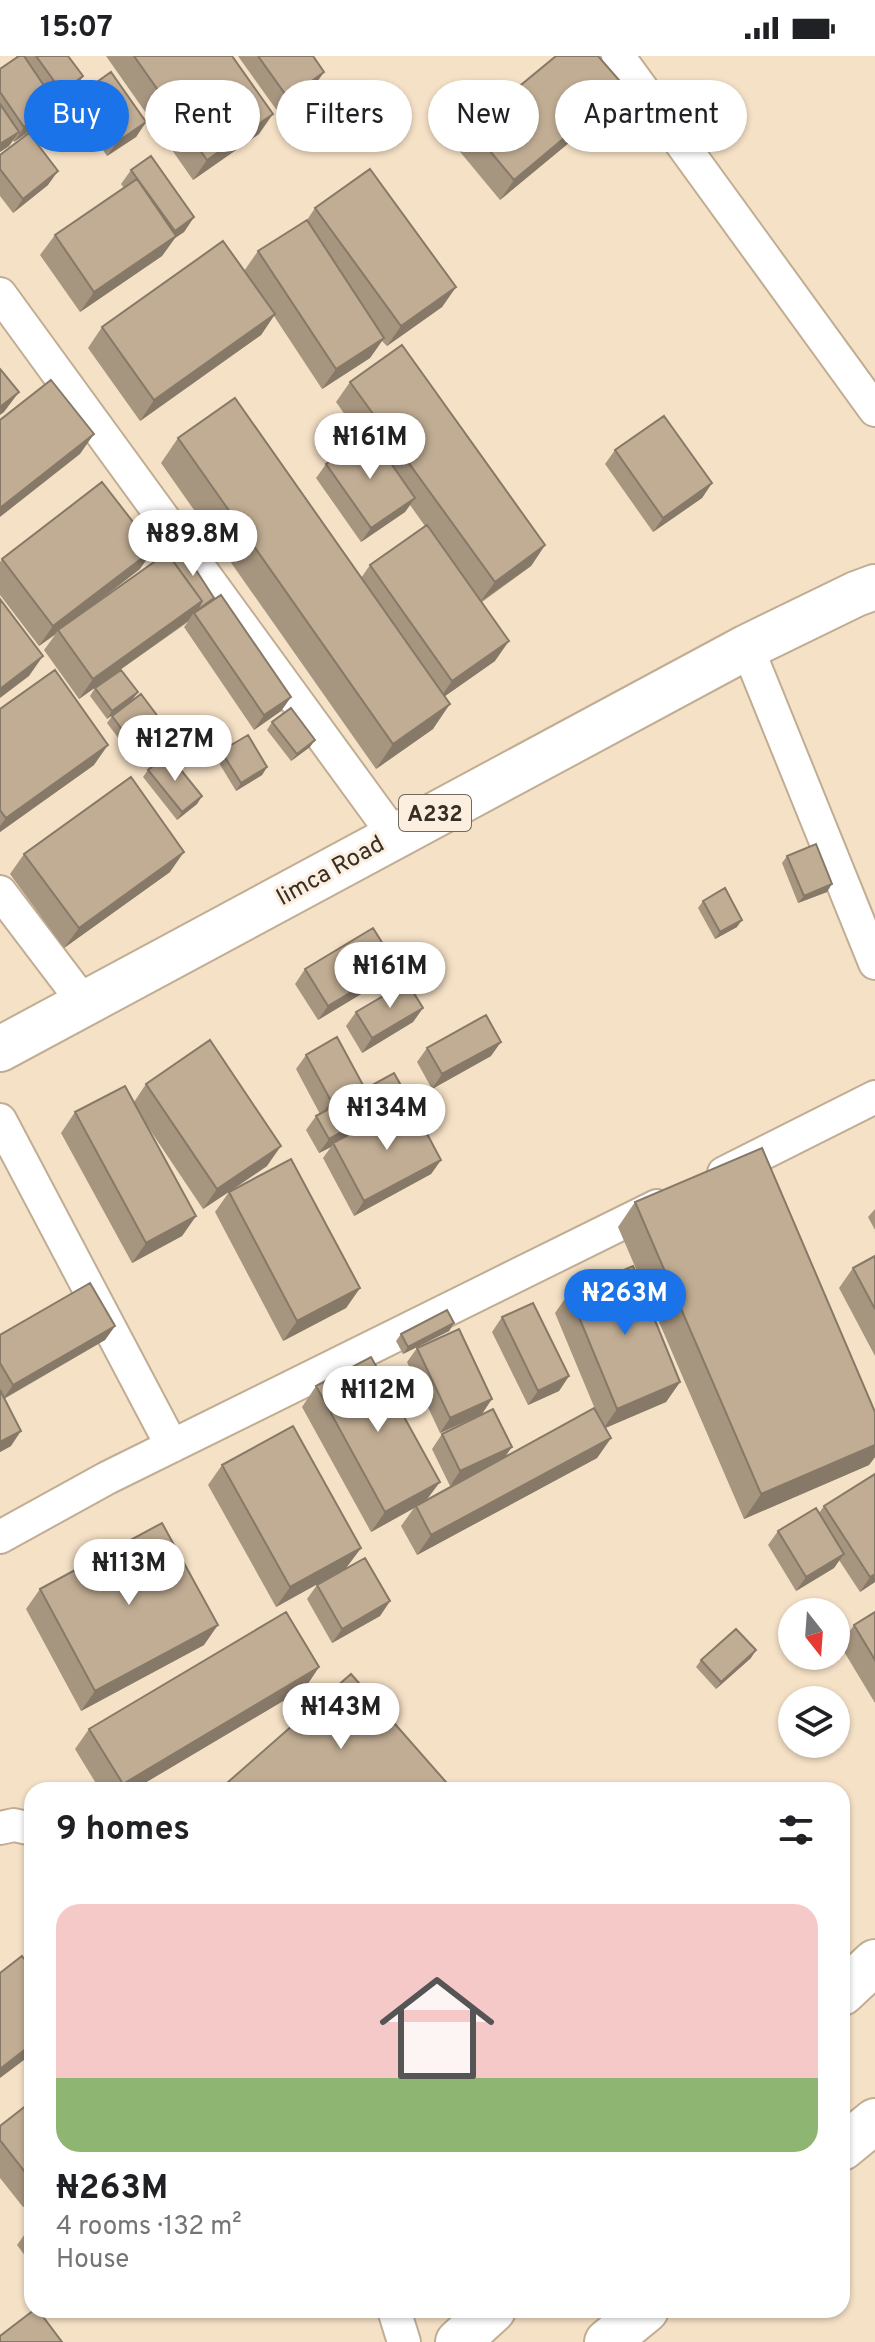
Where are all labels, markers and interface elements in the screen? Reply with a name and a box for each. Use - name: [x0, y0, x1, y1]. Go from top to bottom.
- text: 15:07: [40, 10, 113, 47]
- chip: Buy: [24, 80, 129, 152]
- chip: Rent: [145, 80, 260, 152]
- chip: Filters: [276, 80, 412, 152]
- chip: New: [428, 80, 539, 152]
- chip: Apartment: [555, 80, 747, 152]
- pin: ₦161M: [314, 413, 426, 481]
- text: ₦161M: [332, 422, 408, 455]
- pin: ₦89.8M: [128, 510, 258, 578]
- text: ₦89.8M: [146, 519, 240, 552]
- pin: ₦127M: [119, 715, 231, 783]
- text: ₦127M: [136, 724, 214, 757]
- road number: A232: [399, 795, 471, 831]
- street label: limca Road: [272, 830, 390, 914]
- pin: ₦161M: [334, 942, 446, 1010]
- text: ₦161M: [352, 951, 428, 984]
- pin: ₦134M: [331, 1084, 443, 1152]
- text: ₦134M: [346, 1093, 428, 1126]
- pin: ₦263M: [569, 1269, 681, 1337]
- text: ₦263M: [582, 1278, 668, 1311]
- pin: ₦112M: [322, 1366, 434, 1434]
- text: ₦112M: [340, 1375, 416, 1408]
- pin: ₦113M: [73, 1539, 185, 1607]
- text: ₦113M: [92, 1548, 166, 1581]
- north arrow: [778, 1598, 850, 1670]
- map controls: [778, 1598, 850, 1758]
- pin: ₦143M: [285, 1683, 397, 1751]
- button: layers: [778, 1686, 850, 1758]
- text: ₦143M: [300, 1692, 382, 1725]
- icon: filters: [774, 1808, 818, 1852]
- text: 9 homes: [56, 1809, 190, 1852]
- icon: home: [365, 1956, 509, 2100]
- text: ₦263M: [56, 2168, 168, 2211]
- text: 4 rooms · 132 m²: [56, 2211, 242, 2244]
- text: House: [56, 2244, 129, 2277]

